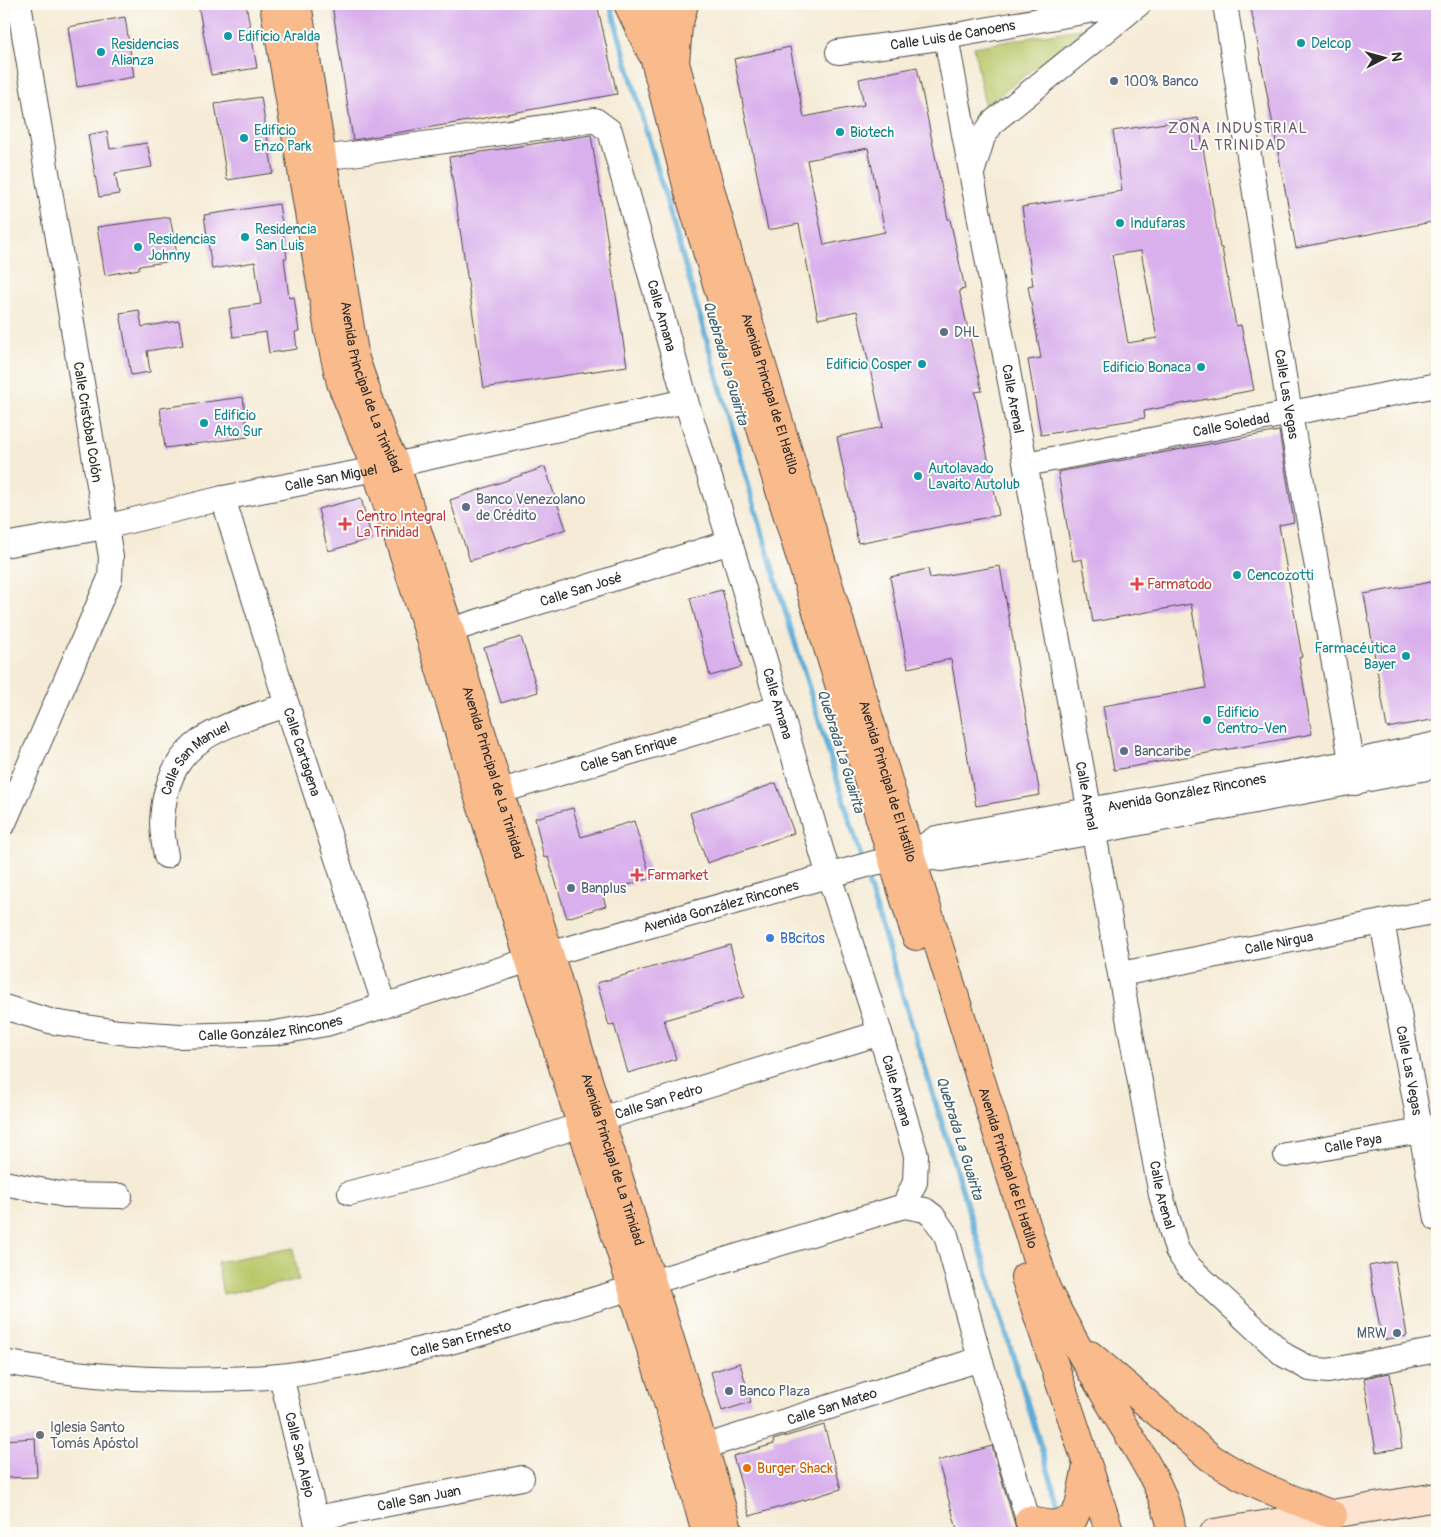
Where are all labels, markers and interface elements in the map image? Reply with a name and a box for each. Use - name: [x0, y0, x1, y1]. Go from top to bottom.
- street label: Calle Luis de Canoens: [889, 16, 1017, 54]
- place label: Edificio Aralda: [238, 28, 320, 45]
- marker: Edificio Aralda: [222, 30, 234, 42]
- north arrow: [1358, 32, 1408, 82]
- place label: Delcop: [1311, 35, 1352, 52]
- place label: Residencias Alianza: [111, 36, 179, 69]
- marker: Delcop: [1295, 37, 1307, 49]
- marker: Residencias Alianza: [95, 46, 107, 58]
- text: N: [1387, 51, 1405, 62]
- place label: 100% Banco: [1124, 73, 1199, 90]
- marker: 100% Banco: [1108, 75, 1120, 87]
- district label: ZONA INDUSTRIAL LA TRINIDAD: [1168, 119, 1308, 155]
- place label: Edificio Enzo Park: [254, 122, 312, 155]
- place label: Biotech: [850, 124, 894, 141]
- marker: Biotech: [834, 126, 846, 138]
- marker: Edificio Enzo Park: [238, 132, 250, 144]
- place label: Indufaras: [1130, 215, 1186, 232]
- marker: Indufaras: [1114, 217, 1126, 229]
- place label: Residencia San Luis: [255, 221, 316, 254]
- place label: Residencias Johnny: [148, 231, 216, 264]
- marker: Residencia San Luis: [239, 231, 251, 243]
- marker: Residencias Johnny: [132, 241, 144, 253]
- street label: Calle Amana: [643, 278, 680, 353]
- water label: Quebrada La Guairita: [699, 299, 753, 428]
- street label: Avenida Principal de La Trinidad: [337, 300, 406, 475]
- street label: Avenida Principal de El Hatillo: [737, 311, 803, 477]
- place label: DHL: [954, 324, 980, 341]
- marker: DHL: [938, 326, 950, 338]
- street label: Calle Las Vegas: [1271, 348, 1302, 441]
- place label: Edificio Cosper: [826, 356, 912, 373]
- marker: Edificio Cosper: [916, 358, 928, 370]
- place label: Edificio Bonaca: [1103, 359, 1191, 376]
- street label: Calle Cristóbal Colón: [70, 360, 105, 484]
- marker: Edificio Bonaca: [1195, 361, 1207, 373]
- street label: Calle Arenal: [998, 363, 1027, 435]
- place label: Edificio Alto Sur: [214, 407, 263, 440]
- street label: Calle Soledad: [1191, 409, 1271, 441]
- marker: Edificio Alto Sur: [198, 417, 210, 429]
- place label: Autolavado Lavaito Autolub: [928, 460, 1020, 493]
- street label: Calle San Miguel: [283, 461, 379, 495]
- marker: Autolavado Lavaito Autolub: [912, 470, 924, 482]
- place label: Banco Venezolano de Crédito: [476, 491, 586, 524]
- marker: Banco Venezolano de Crédito: [460, 501, 472, 513]
- place label: Centro Integral La Trinidad: [356, 508, 446, 541]
- marker: Centro Integral La Trinidad: [338, 517, 352, 531]
- place label: Cencozotti: [1247, 567, 1314, 584]
- street label: Calle San José: [538, 569, 624, 610]
- marker: Cencozotti: [1231, 569, 1243, 581]
- place label: Farmatodo: [1147, 576, 1212, 593]
- marker: Farmatodo: [1131, 578, 1143, 590]
- place label: Farmacéutica Bayer: [1315, 640, 1396, 673]
- marker: Farmacéutica Bayer: [1400, 650, 1412, 662]
- street label: Calle Amana: [759, 666, 796, 741]
- street label: Avenida Principal de La Trinidad: [458, 684, 528, 861]
- water label: Quebrada La Guairita: [813, 687, 869, 816]
- street label: Avenida Principal de El Hatillo: [855, 698, 920, 864]
- place label: Edificio Centro-Ven: [1217, 704, 1287, 737]
- street label: Calle Cartagena: [279, 706, 324, 799]
- marker: Edificio Centro-Ven: [1201, 714, 1213, 726]
- street label: Calle San Manuel: [158, 718, 232, 797]
- street label: Calle San Enrique: [578, 731, 679, 776]
- place label: Bancaribe: [1134, 743, 1191, 760]
- marker: Bancaribe: [1118, 745, 1130, 757]
- street label: Calle Arenal: [1072, 760, 1101, 832]
- street label: Avenida González Rincones: [1106, 770, 1268, 816]
- place label: Farmarket: [647, 867, 709, 884]
- marker: Farmarket: [631, 869, 643, 881]
- street label: Avenida González Rincones: [641, 876, 801, 936]
- place label: Banplus: [581, 880, 627, 897]
- marker: Banplus: [565, 882, 577, 894]
- street label: Calle Nirgua: [1243, 928, 1315, 958]
- place label: BBcitos: [780, 930, 826, 947]
- marker: BBcitos: [764, 932, 776, 944]
- street label: Calle González Rincones: [198, 1011, 345, 1044]
- street label: Calle Las Vegas: [1392, 1024, 1426, 1117]
- street label: Calle Amana: [878, 1053, 915, 1129]
- street label: Avenida Principal de La Trinidad: [577, 1071, 648, 1248]
- water label: Quebrada La Guairita: [932, 1074, 988, 1203]
- street label: Calle San Pedro: [613, 1080, 705, 1123]
- street label: Avenida Principal de El Hatillo: [975, 1085, 1041, 1251]
- street label: Calle Paya: [1323, 1130, 1383, 1157]
- street label: Calle Arenal: [1146, 1159, 1179, 1231]
- street label: Calle San Ernesto: [409, 1317, 514, 1361]
- place label: MRW: [1357, 1325, 1387, 1342]
- marker: MRW: [1391, 1327, 1403, 1339]
- place label: Banco Plaza: [739, 1383, 810, 1400]
- street label: Calle San Mateo: [785, 1384, 880, 1429]
- marker: Banco Plaza: [723, 1385, 735, 1397]
- street label: Calle San Alejo: [281, 1410, 318, 1500]
- place label: Iglesia Santo Tomás Apóstol: [50, 1419, 139, 1452]
- marker: Iglesia Santo Tomás Apóstol: [34, 1429, 46, 1441]
- place label: Burger Shack: [757, 1460, 833, 1477]
- marker: Burger Shack: [741, 1462, 753, 1474]
- street label: Calle San Juan: [376, 1482, 462, 1515]

